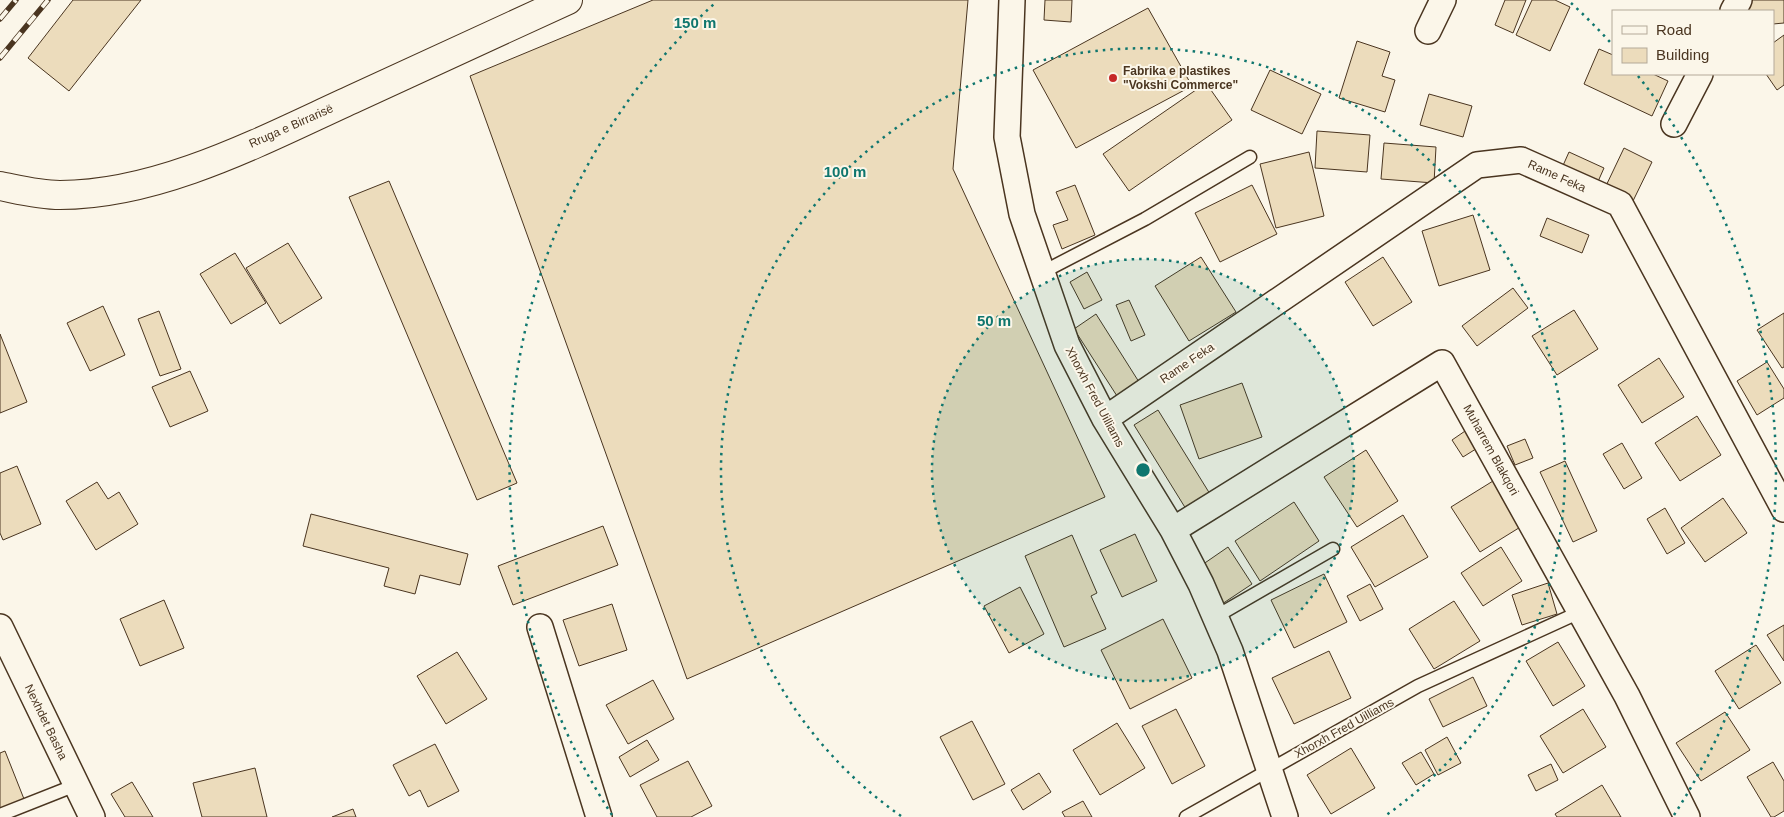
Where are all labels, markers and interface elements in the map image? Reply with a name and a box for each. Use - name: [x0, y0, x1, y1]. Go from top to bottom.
- legend: [1612, 10, 1774, 75]
- text: 150 m: [674, 14, 716, 31]
- text: Road: [1656, 21, 1692, 38]
- text: Building: [1656, 46, 1709, 63]
- place label: Fabrika e plastikes "Vokshi Commerce": [1123, 64, 1238, 92]
- marker: Fabrika e plastikes "Vokshi Commerce": [1107, 72, 1119, 84]
- street label: Rruga e Birrarisë: [247, 101, 336, 151]
- street label: Rame Feka: [1526, 157, 1588, 195]
- text: 100 m: [824, 163, 866, 180]
- text: 50 m: [977, 312, 1011, 329]
- street label: Rame Feka: [1157, 340, 1217, 386]
- street label: Xhorxh Fred Uilliams: [1063, 345, 1127, 449]
- street label: Muharrem Blakqori: [1460, 402, 1522, 498]
- centre of rings: [1134, 461, 1152, 479]
- street label: Nexhdet Basha: [22, 682, 70, 762]
- street label: Xhorxh Fred Uilliams: [1292, 695, 1396, 761]

